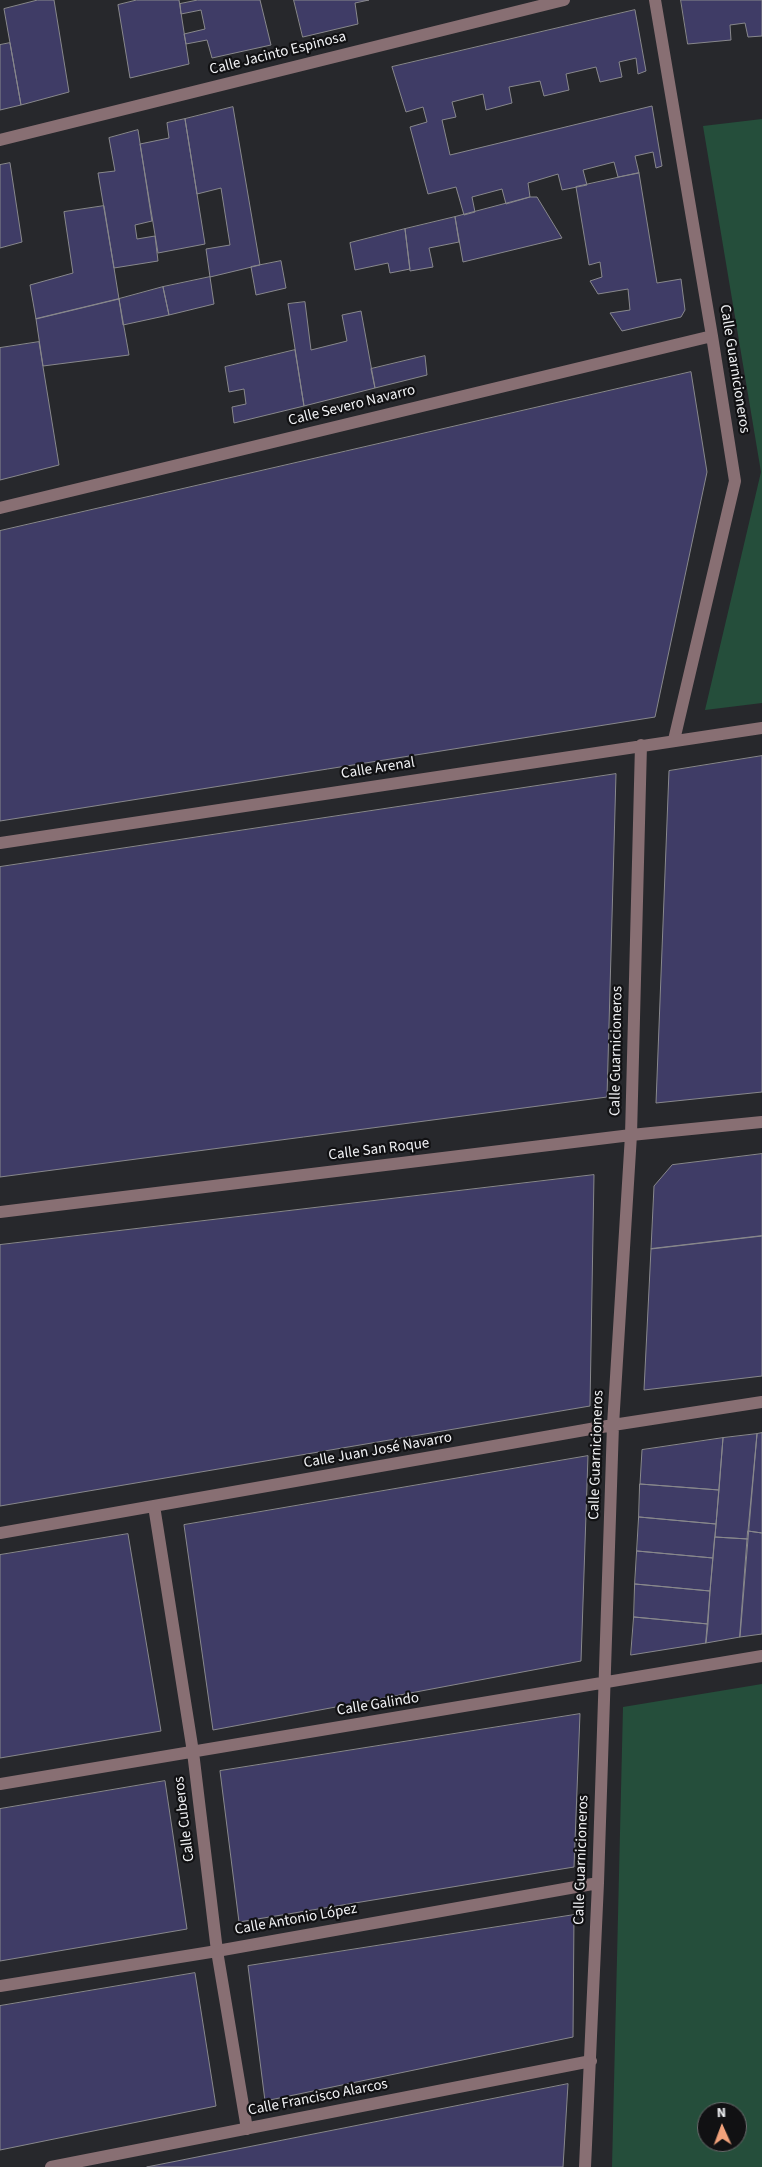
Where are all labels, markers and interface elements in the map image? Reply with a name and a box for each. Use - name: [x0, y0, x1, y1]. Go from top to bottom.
- street label: Calle Jacinto Espinosa: [208, 28, 348, 80]
- street label: Calle Guarnicioneros: [715, 303, 753, 435]
- street label: Calle Severo Navarro: [287, 382, 417, 430]
- street label: Calle Arenal: [340, 754, 416, 784]
- street label: Calle Guarnicioneros: [607, 986, 627, 1116]
- street label: Calle San Roque: [328, 1135, 430, 1165]
- street label: Calle Guarnicioneros: [586, 1390, 608, 1520]
- street label: Calle Juan José Navarro: [302, 1429, 454, 1473]
- street label: Calle Galindo: [336, 1690, 420, 1720]
- street label: Calle Cuberos: [171, 1775, 199, 1863]
- street label: Calle Guarnicioneros: [571, 1795, 593, 1925]
- street label: Calle Antonio López: [233, 1900, 359, 1940]
- street label: Calle Francisco Alarcos: [247, 2076, 389, 2120]
- north arrow: [697, 2102, 747, 2152]
- text: N: [717, 2103, 727, 2123]

